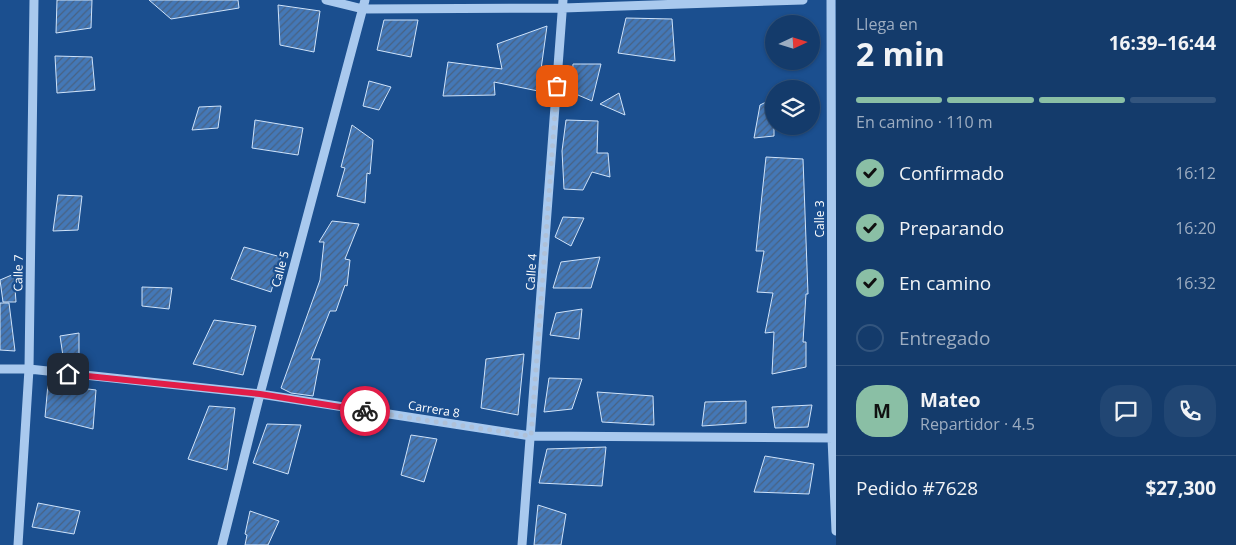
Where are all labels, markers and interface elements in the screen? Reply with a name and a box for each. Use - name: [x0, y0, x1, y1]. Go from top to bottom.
- text: Llega en: [856, 13, 918, 35]
- north arrow: [765, 15, 820, 70]
- map controls: [765, 15, 820, 135]
- text: 16:39–16:44: [1109, 30, 1216, 56]
- text: 2 min: [856, 32, 945, 75]
- pin: [536, 65, 578, 107]
- icon: bag: [543, 72, 571, 100]
- button: layers: [765, 80, 820, 135]
- text: En camino · 110 m: [856, 111, 993, 133]
- icon: check: [856, 159, 884, 187]
- text: Confirmado: [899, 160, 1004, 186]
- text: 16:12: [1175, 162, 1216, 184]
- street label: Calle 3: [811, 200, 828, 238]
- icon: check: [856, 214, 884, 242]
- text: Preparando: [899, 215, 1004, 241]
- text: 16:20: [1175, 217, 1216, 239]
- street label: Calle 5: [267, 249, 293, 289]
- street label: Calle 4: [521, 253, 541, 291]
- street label: Calle 7: [9, 254, 27, 292]
- icon: check: [856, 269, 884, 297]
- text: En camino: [899, 270, 991, 296]
- text: 16:32: [1175, 272, 1216, 294]
- text: Entregado: [899, 325, 990, 351]
- pin: [47, 353, 89, 395]
- icon: home: [54, 360, 82, 388]
- button: chat: [1100, 385, 1152, 437]
- button: phone: [1164, 385, 1216, 437]
- courier: [340, 386, 390, 436]
- text: Mateo: [920, 387, 981, 413]
- icon: bike: [351, 397, 379, 425]
- street label: Carrera 8: [407, 397, 461, 422]
- text: M: [873, 398, 891, 424]
- text: Repartidor · 4.5: [920, 413, 1035, 435]
- text: Pedido #7628: [856, 475, 978, 501]
- text: $27,300: [1145, 475, 1216, 501]

